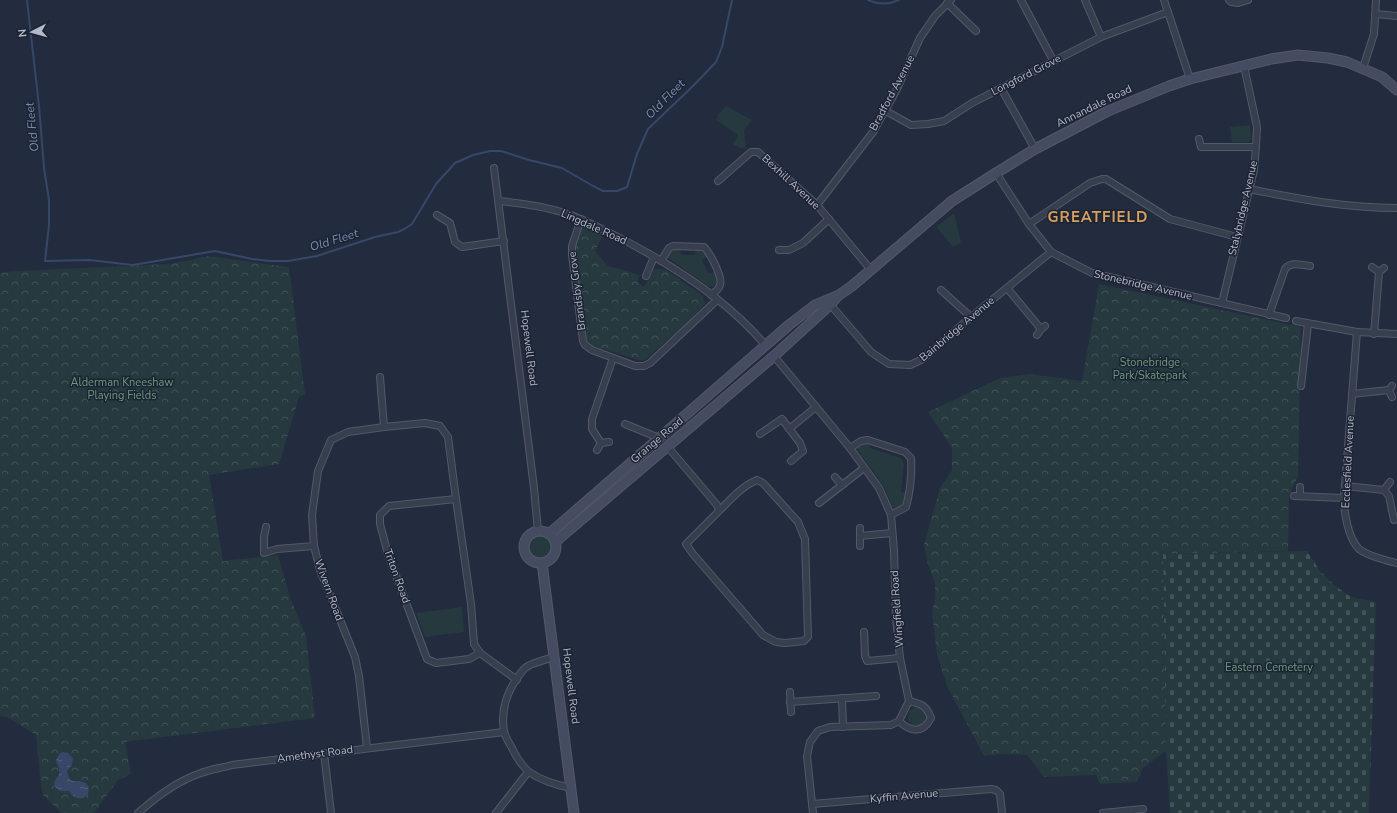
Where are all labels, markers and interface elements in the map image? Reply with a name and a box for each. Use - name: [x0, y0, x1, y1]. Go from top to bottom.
- north arrow: [12, 12, 52, 52]
- text: N: [15, 28, 30, 38]
- street label: Longford Grove: [988, 51, 1064, 99]
- street label: Bradford Avenue: [866, 52, 918, 133]
- water label: Old Fleet: [642, 75, 689, 122]
- street label: Annandale Road: [1054, 81, 1134, 131]
- water label: Old Fleet: [21, 101, 43, 153]
- street label: Bexhill Avenue: [759, 151, 823, 213]
- street label: Stalybridge Avenue: [1225, 159, 1261, 257]
- street label: Lingdale Road: [559, 206, 629, 248]
- district label: GREATFIELD: [1048, 207, 1148, 227]
- water label: Old Fleet: [308, 225, 361, 255]
- street label: Brandsby Grove: [565, 251, 589, 331]
- street label: Stonebridge Avenue: [1092, 266, 1194, 304]
- street label: Bainbridge Avenue: [916, 293, 998, 365]
- street label: Hopewell Road: [517, 309, 541, 387]
- park label: Stonebridge Park/Skatepark: [1113, 355, 1188, 383]
- park label: Alderman Kneeshaw Playing Fields: [70, 375, 174, 403]
- street label: Grange Road: [627, 413, 687, 467]
- street label: Ecclesfield Avenue: [1338, 415, 1358, 509]
- street label: Triton Road: [380, 547, 414, 605]
- street label: Wivern Road: [311, 557, 347, 623]
- street label: Wingfield Road: [887, 570, 907, 648]
- street label: Hopewell Road: [559, 647, 583, 725]
- park label: Eastern Cemetery: [1225, 660, 1313, 675]
- street label: Amethyst Road: [276, 742, 354, 766]
- street label: Kyffin Avenue: [869, 786, 939, 806]

